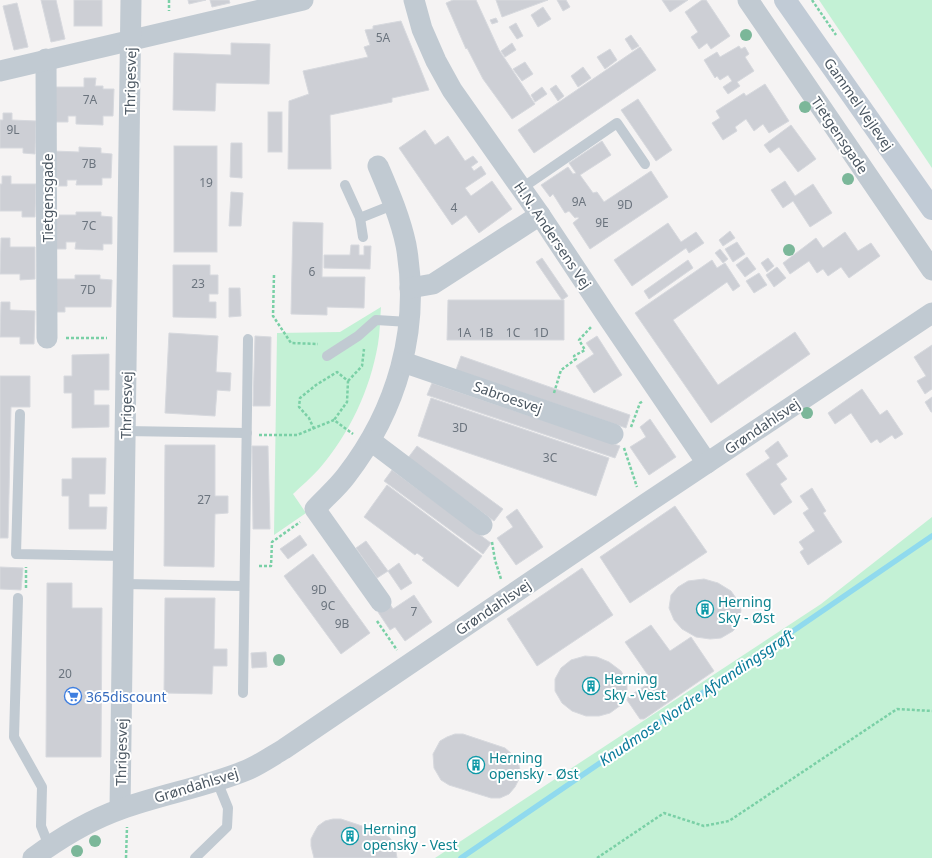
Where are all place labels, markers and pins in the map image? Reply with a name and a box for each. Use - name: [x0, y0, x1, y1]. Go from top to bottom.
- place label: Herning Sky - Øst: [718, 592, 775, 627]
- building icon: Herning Sky - Øst: [695, 599, 715, 619]
- place label: Herning Sky - Vest: [604, 669, 666, 704]
- building icon: Herning Sky - Vest: [581, 676, 601, 696]
- supermarket icon: 365discount: [63, 686, 83, 706]
- place label: 365discount: [86, 687, 167, 706]
- place label: Herning opensky - Øst: [489, 748, 578, 783]
- building icon: Herning opensky - Øst: [466, 755, 486, 775]
- place label: Herning opensky - Vest: [363, 819, 458, 854]
- building icon: Herning opensky - Vest: [340, 826, 360, 846]

